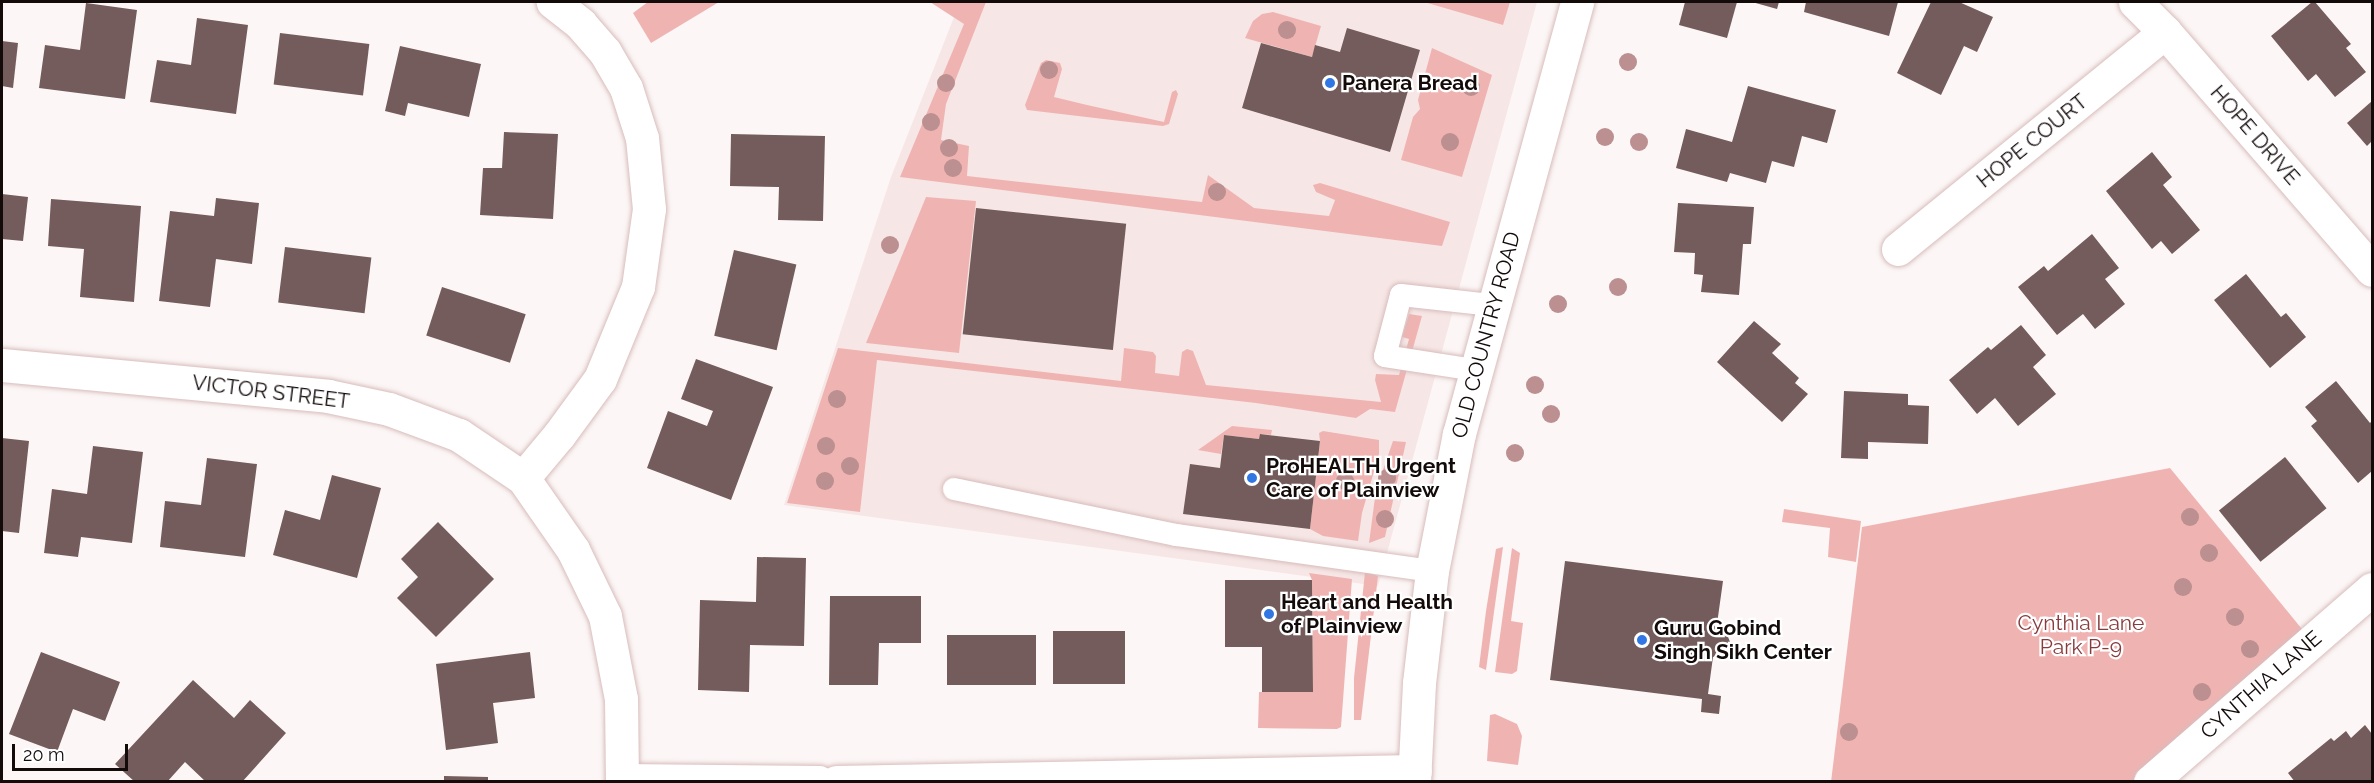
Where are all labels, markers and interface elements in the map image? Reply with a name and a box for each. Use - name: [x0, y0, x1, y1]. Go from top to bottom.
- place label: Panera Bread: [1342, 70, 1478, 96]
- marker: Panera Bread: [1323, 76, 1337, 90]
- street label: HOPE DRIVE: [2205, 80, 2305, 190]
- street label: HOPE COURT: [1972, 89, 2092, 193]
- street label: OLD COUNTRY ROAD: [1446, 229, 1526, 441]
- street label: VICTOR STREET: [191, 370, 351, 414]
- place label: ProHEALTH Urgent Care of Plainview: [1266, 453, 1456, 503]
- marker: ProHEALTH Urgent Care of Plainview: [1243, 469, 1261, 487]
- place label: Heart and Health of Plainview: [1281, 589, 1453, 639]
- marker: Heart and Health of Plainview: [1262, 607, 1276, 621]
- park label: Cynthia Lane Park P-9: [2018, 610, 2144, 660]
- place label: Guru Gobind Singh Sikh Center: [1654, 615, 1832, 665]
- street label: CYNTHIA LANE: [2195, 625, 2327, 745]
- marker: Guru Gobind Singh Sikh Center: [1635, 633, 1649, 647]
- scale bar: [15, 732, 130, 770]
- text: 20 m: [23, 744, 65, 765]

